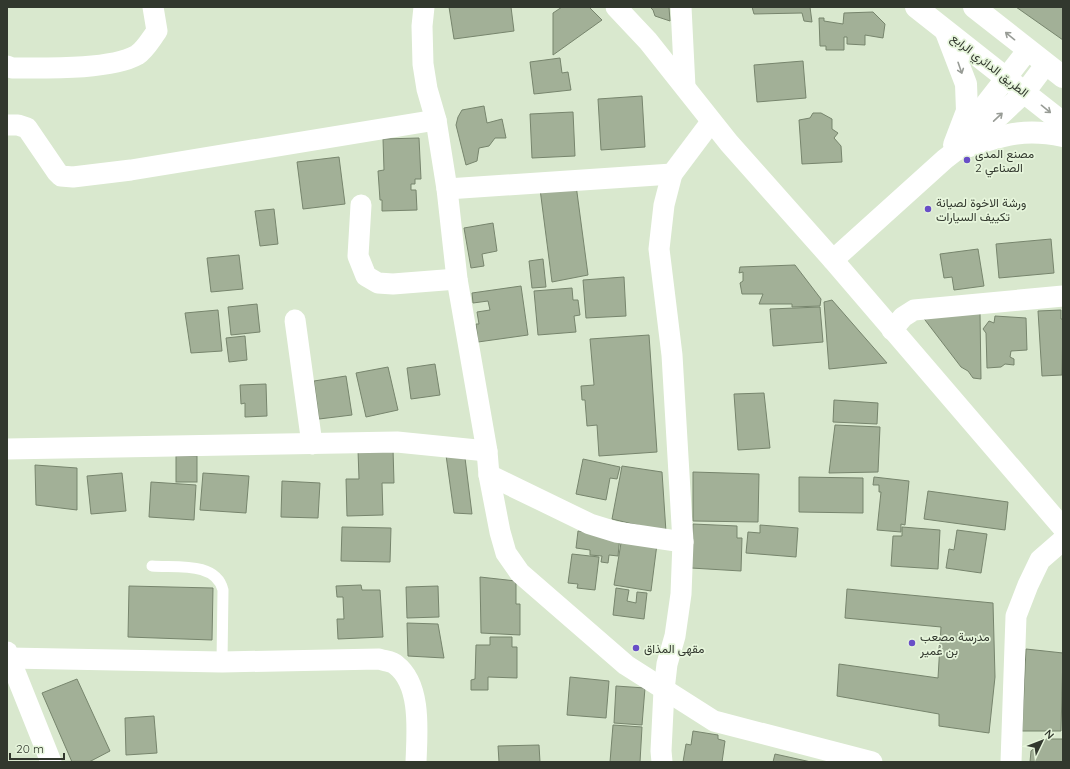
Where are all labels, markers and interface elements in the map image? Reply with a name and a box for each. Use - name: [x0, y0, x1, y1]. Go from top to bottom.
- street label: الطريق الدائري الرابع: [946, 30, 1032, 102]
- one-way arrow: [1005, 32, 1015, 41]
- one-way arrow: [957, 61, 964, 74]
- one-way arrow: [1040, 105, 1051, 114]
- one-way arrow: [993, 112, 1003, 122]
- place label: مصنع المدى الصناعي 2: [975, 146, 1034, 178]
- marker: مصنع المدى الصناعي 2: [962, 155, 972, 165]
- place label: ورشة الاخوة لصيانة تكييف السيارات: [936, 195, 1026, 225]
- marker: ورشة الاخوة لصيانة تكييف السيارات: [923, 204, 933, 214]
- place label: مدرسة مصعب بن عُمير: [919, 629, 990, 659]
- marker: مدرسة مصعب بن عُمير: [907, 638, 917, 648]
- place label: مقهى المذاق: [644, 641, 704, 657]
- marker: مقهى المذاق: [631, 643, 641, 653]
- north arrow: [1022, 721, 1062, 761]
- text: N: [1041, 726, 1057, 742]
- scale bar: [10, 735, 64, 761]
- text: 20 m: [16, 741, 44, 756]

